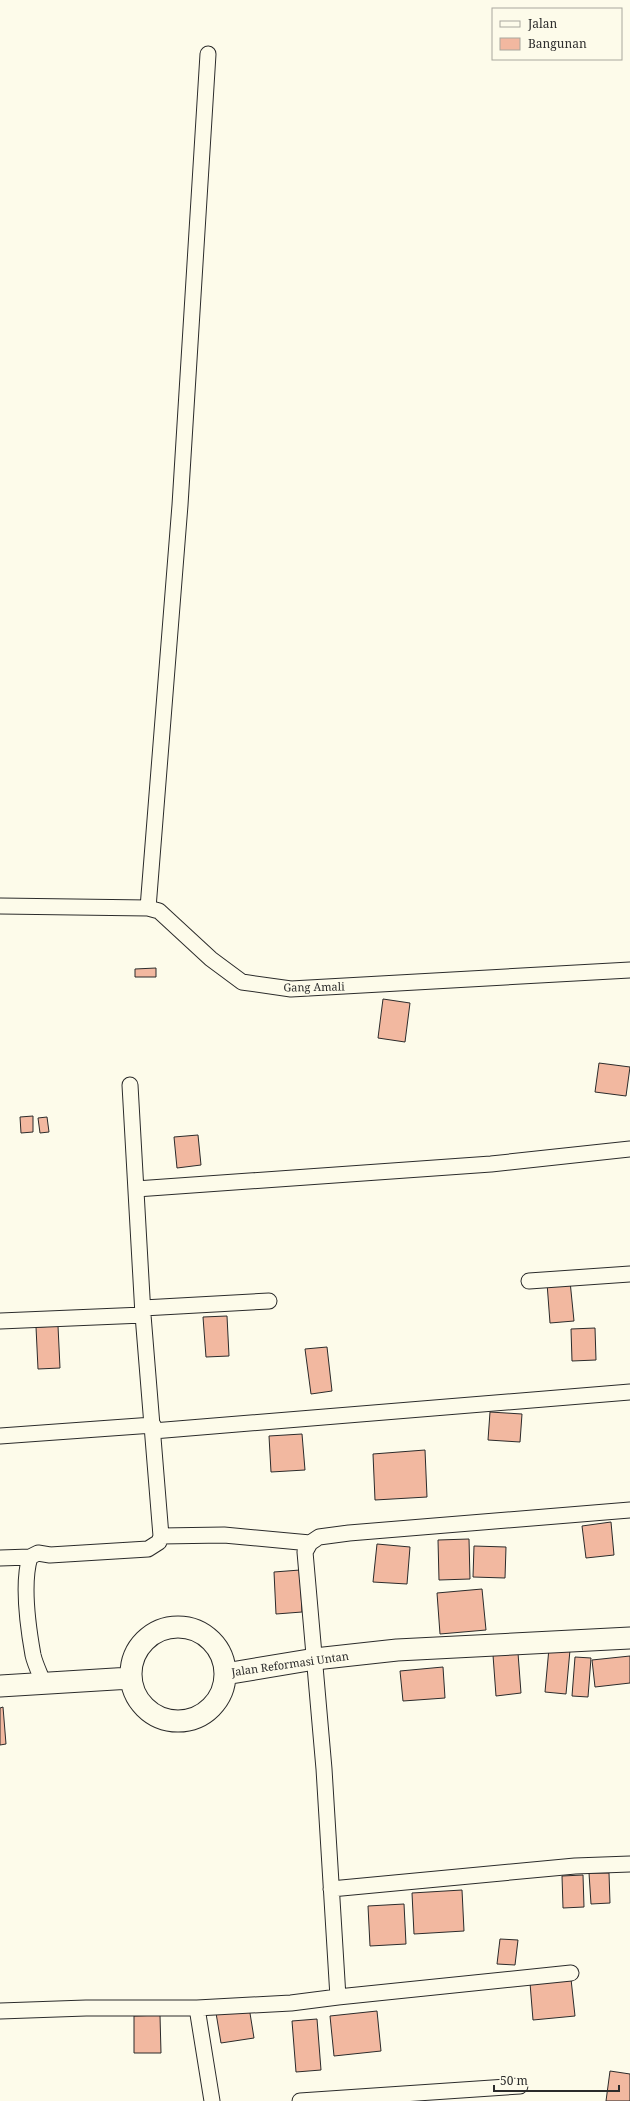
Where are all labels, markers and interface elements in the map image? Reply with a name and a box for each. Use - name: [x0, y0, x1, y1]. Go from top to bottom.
- legend: [492, 8, 622, 60]
- text: Jalan: [527, 15, 558, 32]
- text: Bangunan: [528, 35, 587, 52]
- street label: Gang Amali: [283, 978, 345, 995]
- street label: Jalan Reformasi Untan: [229, 1648, 350, 1679]
- scale bar: [494, 2067, 619, 2093]
- text: 50 m: [500, 2072, 528, 2089]

